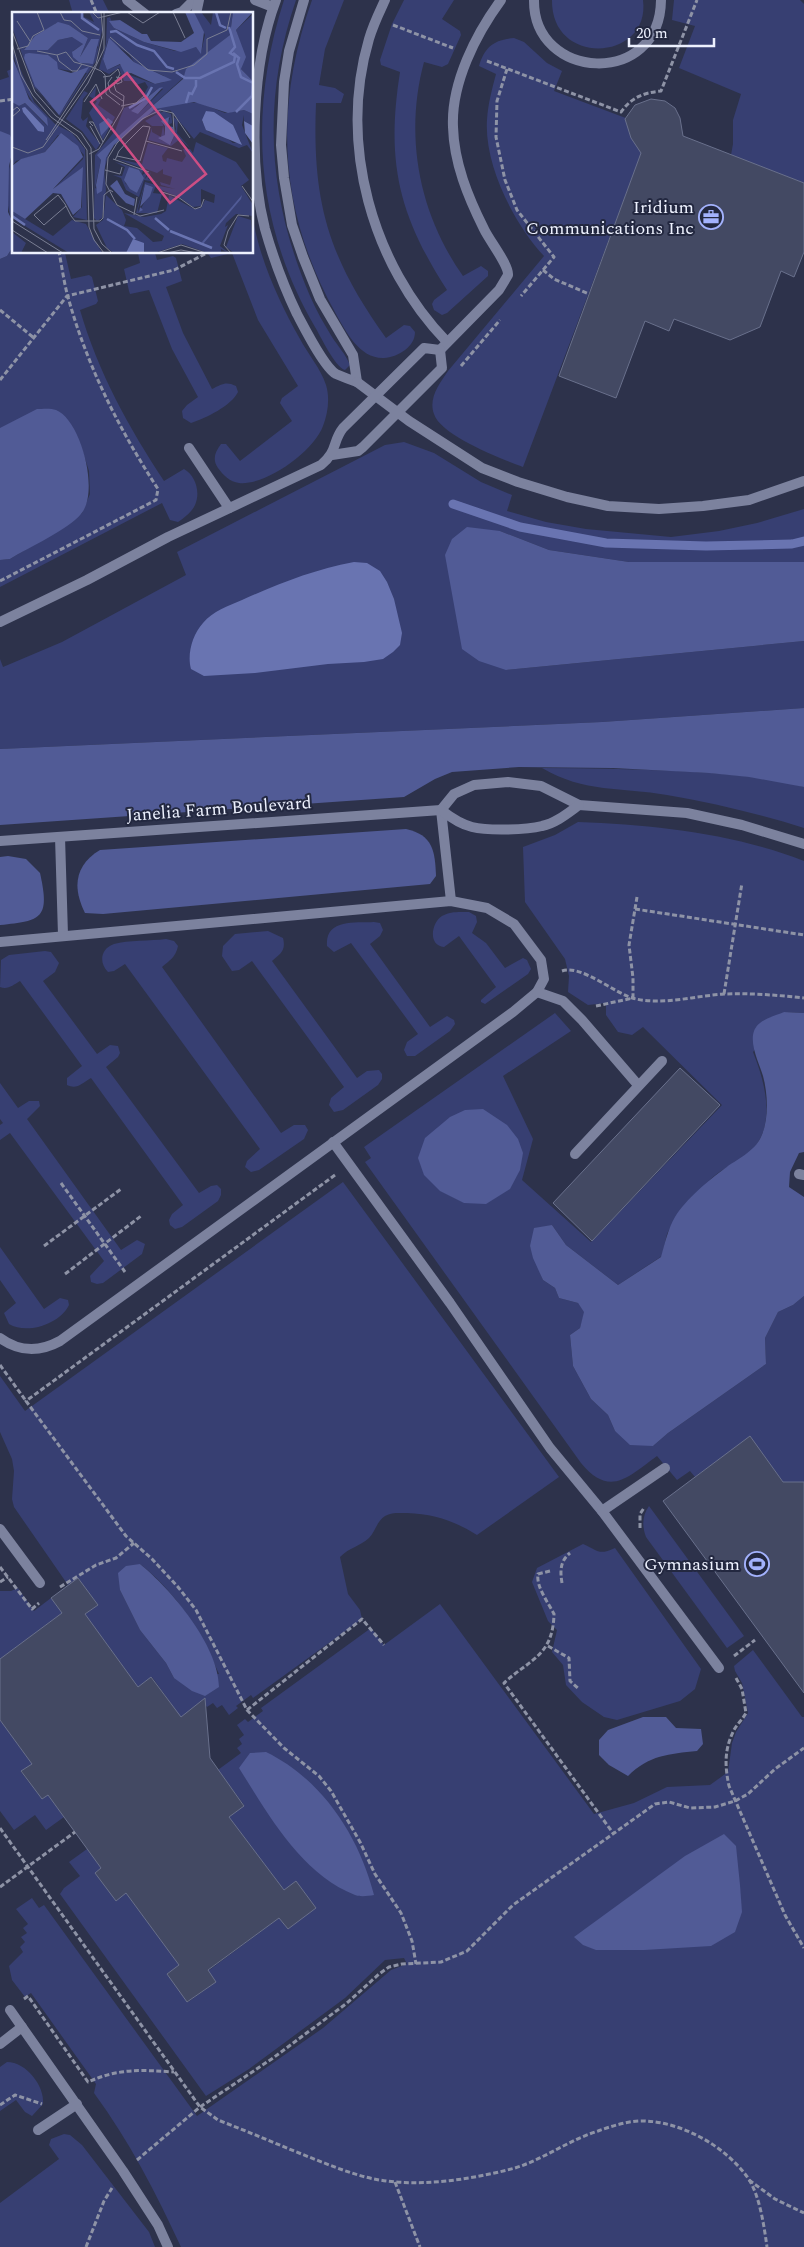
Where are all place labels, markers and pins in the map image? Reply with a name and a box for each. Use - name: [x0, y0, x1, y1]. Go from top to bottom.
- place label: Iridium Communications Inc: [526, 194, 694, 242]
- office icon: Iridium Communications Inc: [698, 204, 724, 230]
- place label: Gymnasium: [644, 1551, 740, 1578]
- sports icon: Gymnasium: [744, 1551, 770, 1577]

